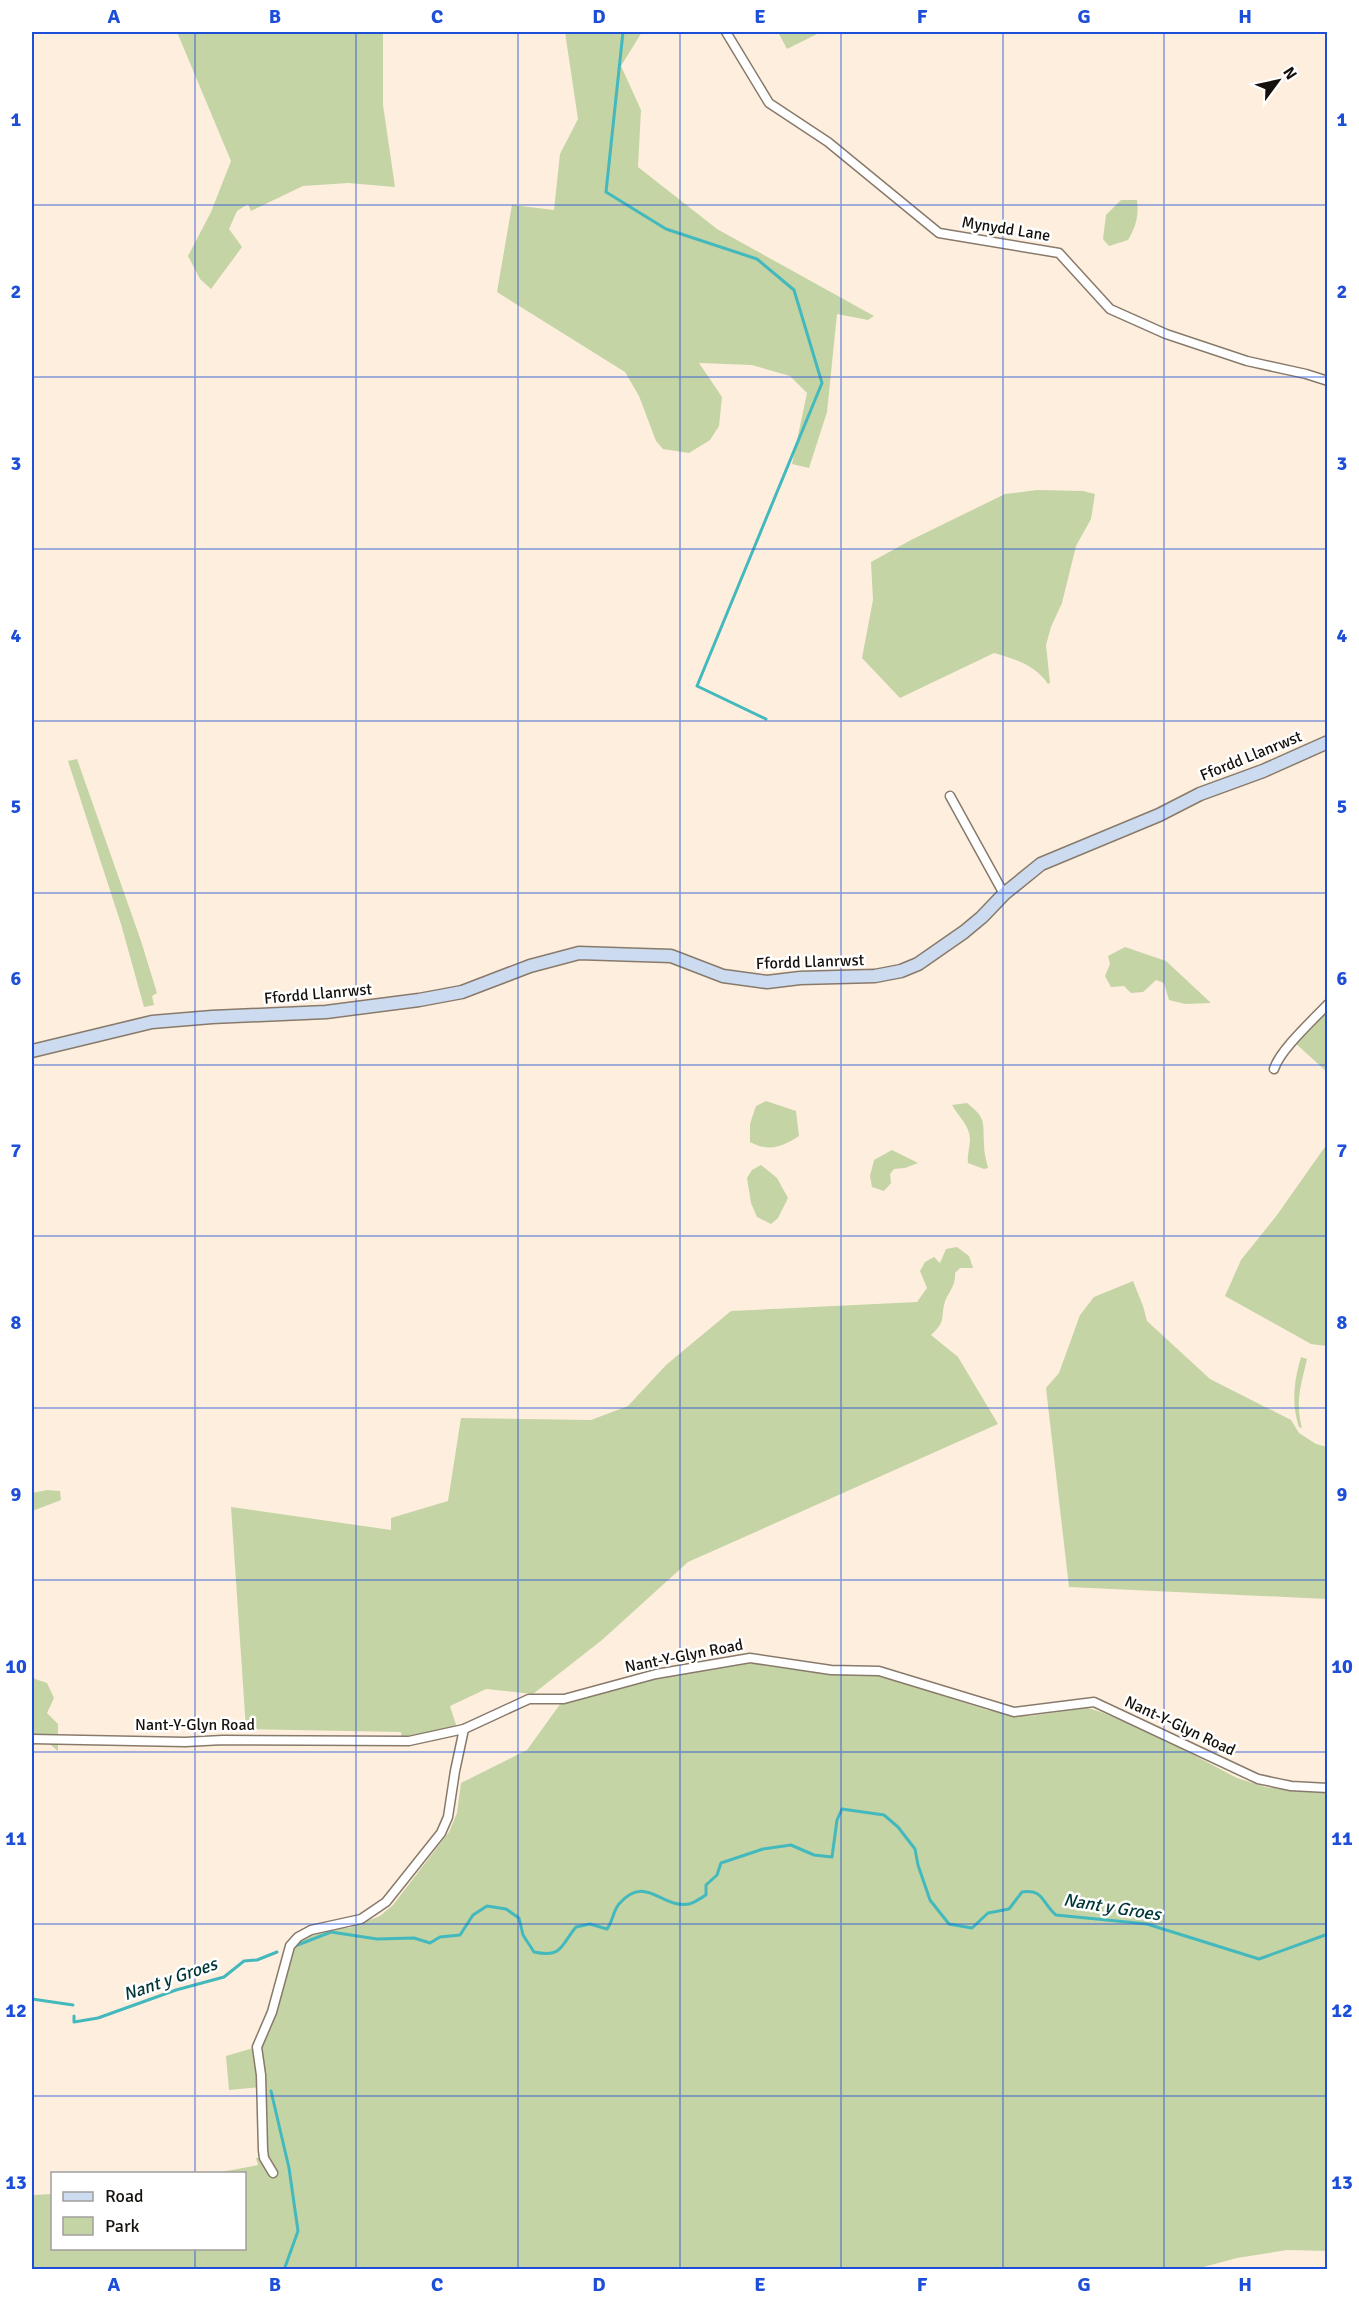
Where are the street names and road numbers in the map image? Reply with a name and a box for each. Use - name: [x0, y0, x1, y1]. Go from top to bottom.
- street label: Mynydd Lane: [960, 212, 1052, 246]
- street label: Ffordd Llanrwst: [1197, 726, 1305, 786]
- street label: Ffordd Llanrwst: [756, 950, 865, 974]
- street label: Ffordd Llanrwst: [263, 979, 373, 1009]
- street label: Nant-Y-Glyn Road: [623, 1635, 745, 1677]
- street label: Nant-Y-Glyn Road: [1121, 1692, 1239, 1760]
- street label: Nant-Y-Glyn Road: [135, 1715, 255, 1735]

